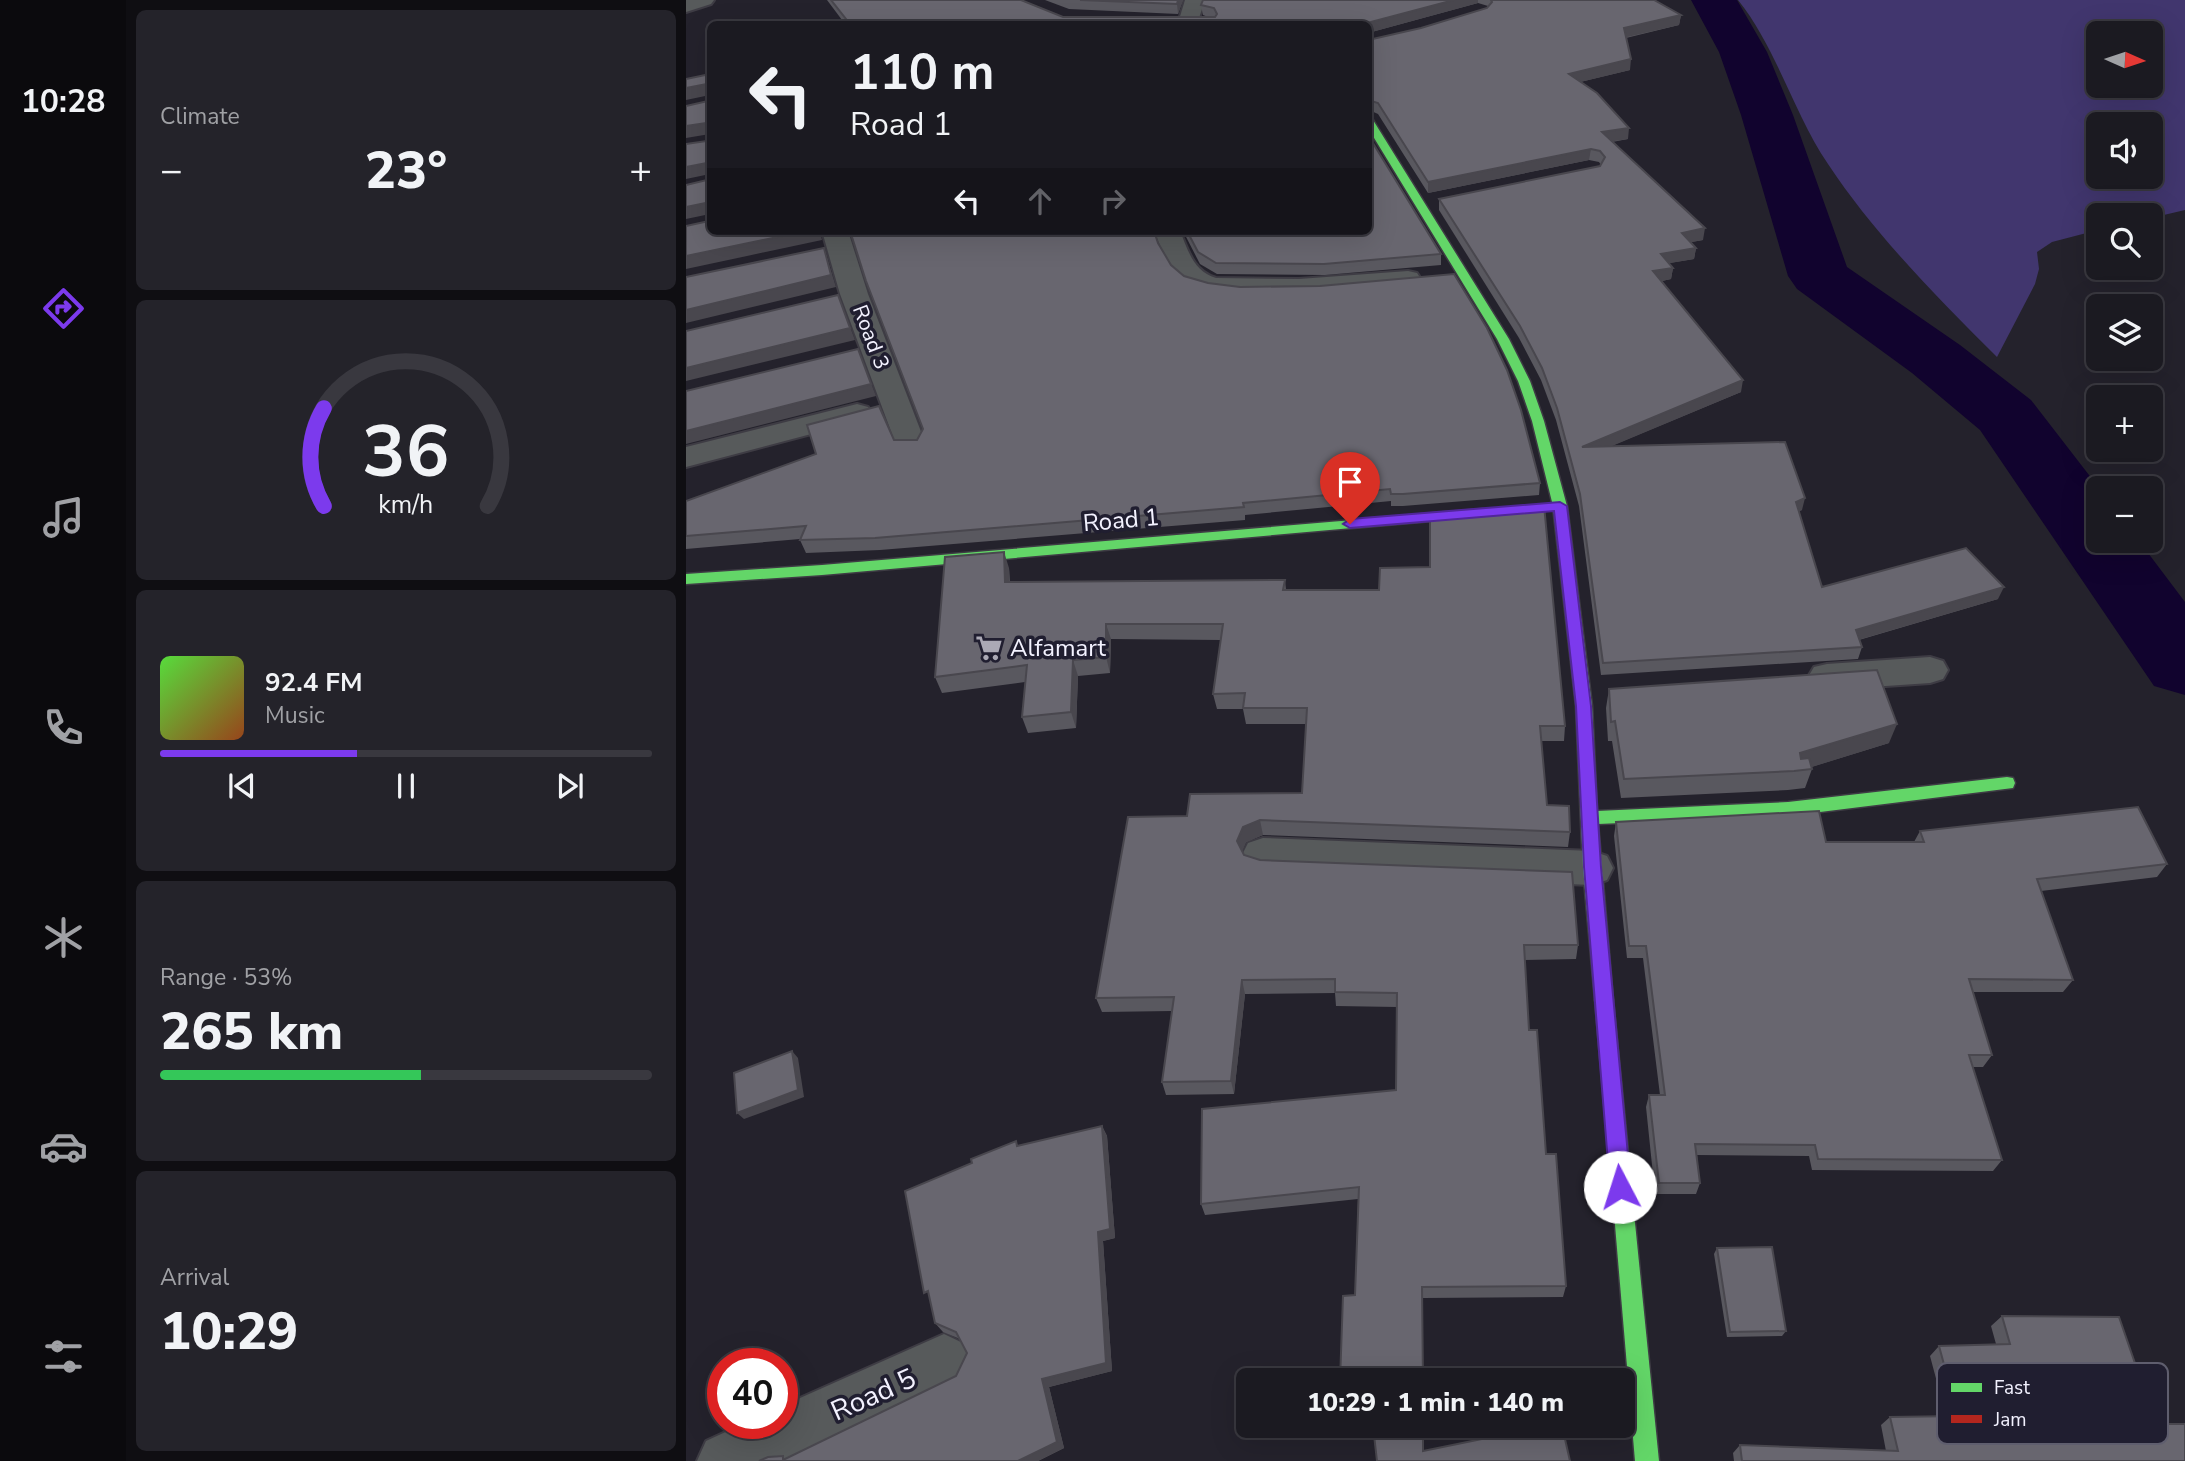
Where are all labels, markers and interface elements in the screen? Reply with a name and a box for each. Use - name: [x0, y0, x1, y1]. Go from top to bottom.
- north arrow: [2086, 21, 2163, 98]
- map controls: [2086, 21, 2163, 553]
- text: 110 m: [850, 39, 994, 106]
- icon: left: [735, 49, 826, 140]
- text: 10:28: [21, 80, 105, 123]
- text: Climate: [160, 101, 240, 132]
- text: Road 1: [850, 103, 952, 146]
- button: sound: [2086, 112, 2163, 189]
- text: 23°: [365, 135, 447, 206]
- text: −: [160, 145, 183, 196]
- text: +: [629, 145, 652, 196]
- icon: left: [948, 182, 986, 220]
- icon: ahead: [1021, 182, 1059, 220]
- icon: right: [1094, 182, 1132, 220]
- button: search: [2086, 203, 2163, 280]
- icon: directions: [39, 284, 88, 333]
- button: layers: [2086, 294, 2163, 371]
- street label: Road 3: [846, 301, 896, 373]
- button: +: [2086, 385, 2163, 462]
- text: 36: [362, 403, 450, 503]
- pin: [1320, 452, 1380, 524]
- icon: arrive: [1331, 463, 1369, 501]
- button: −: [2086, 476, 2163, 553]
- text: km/h: [378, 488, 434, 522]
- icon: music: [39, 493, 88, 542]
- street label: Road 1: [1082, 501, 1160, 539]
- place label: Alfamart: [1010, 632, 1107, 664]
- supermarket icon: Alfamart: [974, 633, 1004, 663]
- text: 92.4 FM: [265, 665, 362, 700]
- text: Music: [265, 700, 325, 731]
- icon: phone: [39, 703, 88, 752]
- icon: previous: [223, 767, 261, 805]
- icon: pause: [387, 767, 425, 805]
- icon: next: [551, 767, 589, 805]
- icon: climate: [39, 913, 88, 962]
- text: Range · 53%: [160, 962, 292, 993]
- text: 265 km: [160, 996, 343, 1067]
- icon: car: [39, 1122, 88, 1171]
- position arrow: [1583, 1150, 1657, 1224]
- text: Arrival: [160, 1262, 229, 1293]
- text: 10:29: [160, 1296, 298, 1367]
- icon: filters: [39, 1332, 88, 1381]
- speed limit sign: 40: [707, 1348, 798, 1439]
- street label: Road 5: [825, 1359, 922, 1430]
- legend: [1937, 1363, 2168, 1444]
- text: Fast: [1994, 1375, 2030, 1401]
- text: 10:29 · 1 min · 140 m: [1307, 1385, 1564, 1420]
- text: Jam: [1993, 1407, 2027, 1433]

